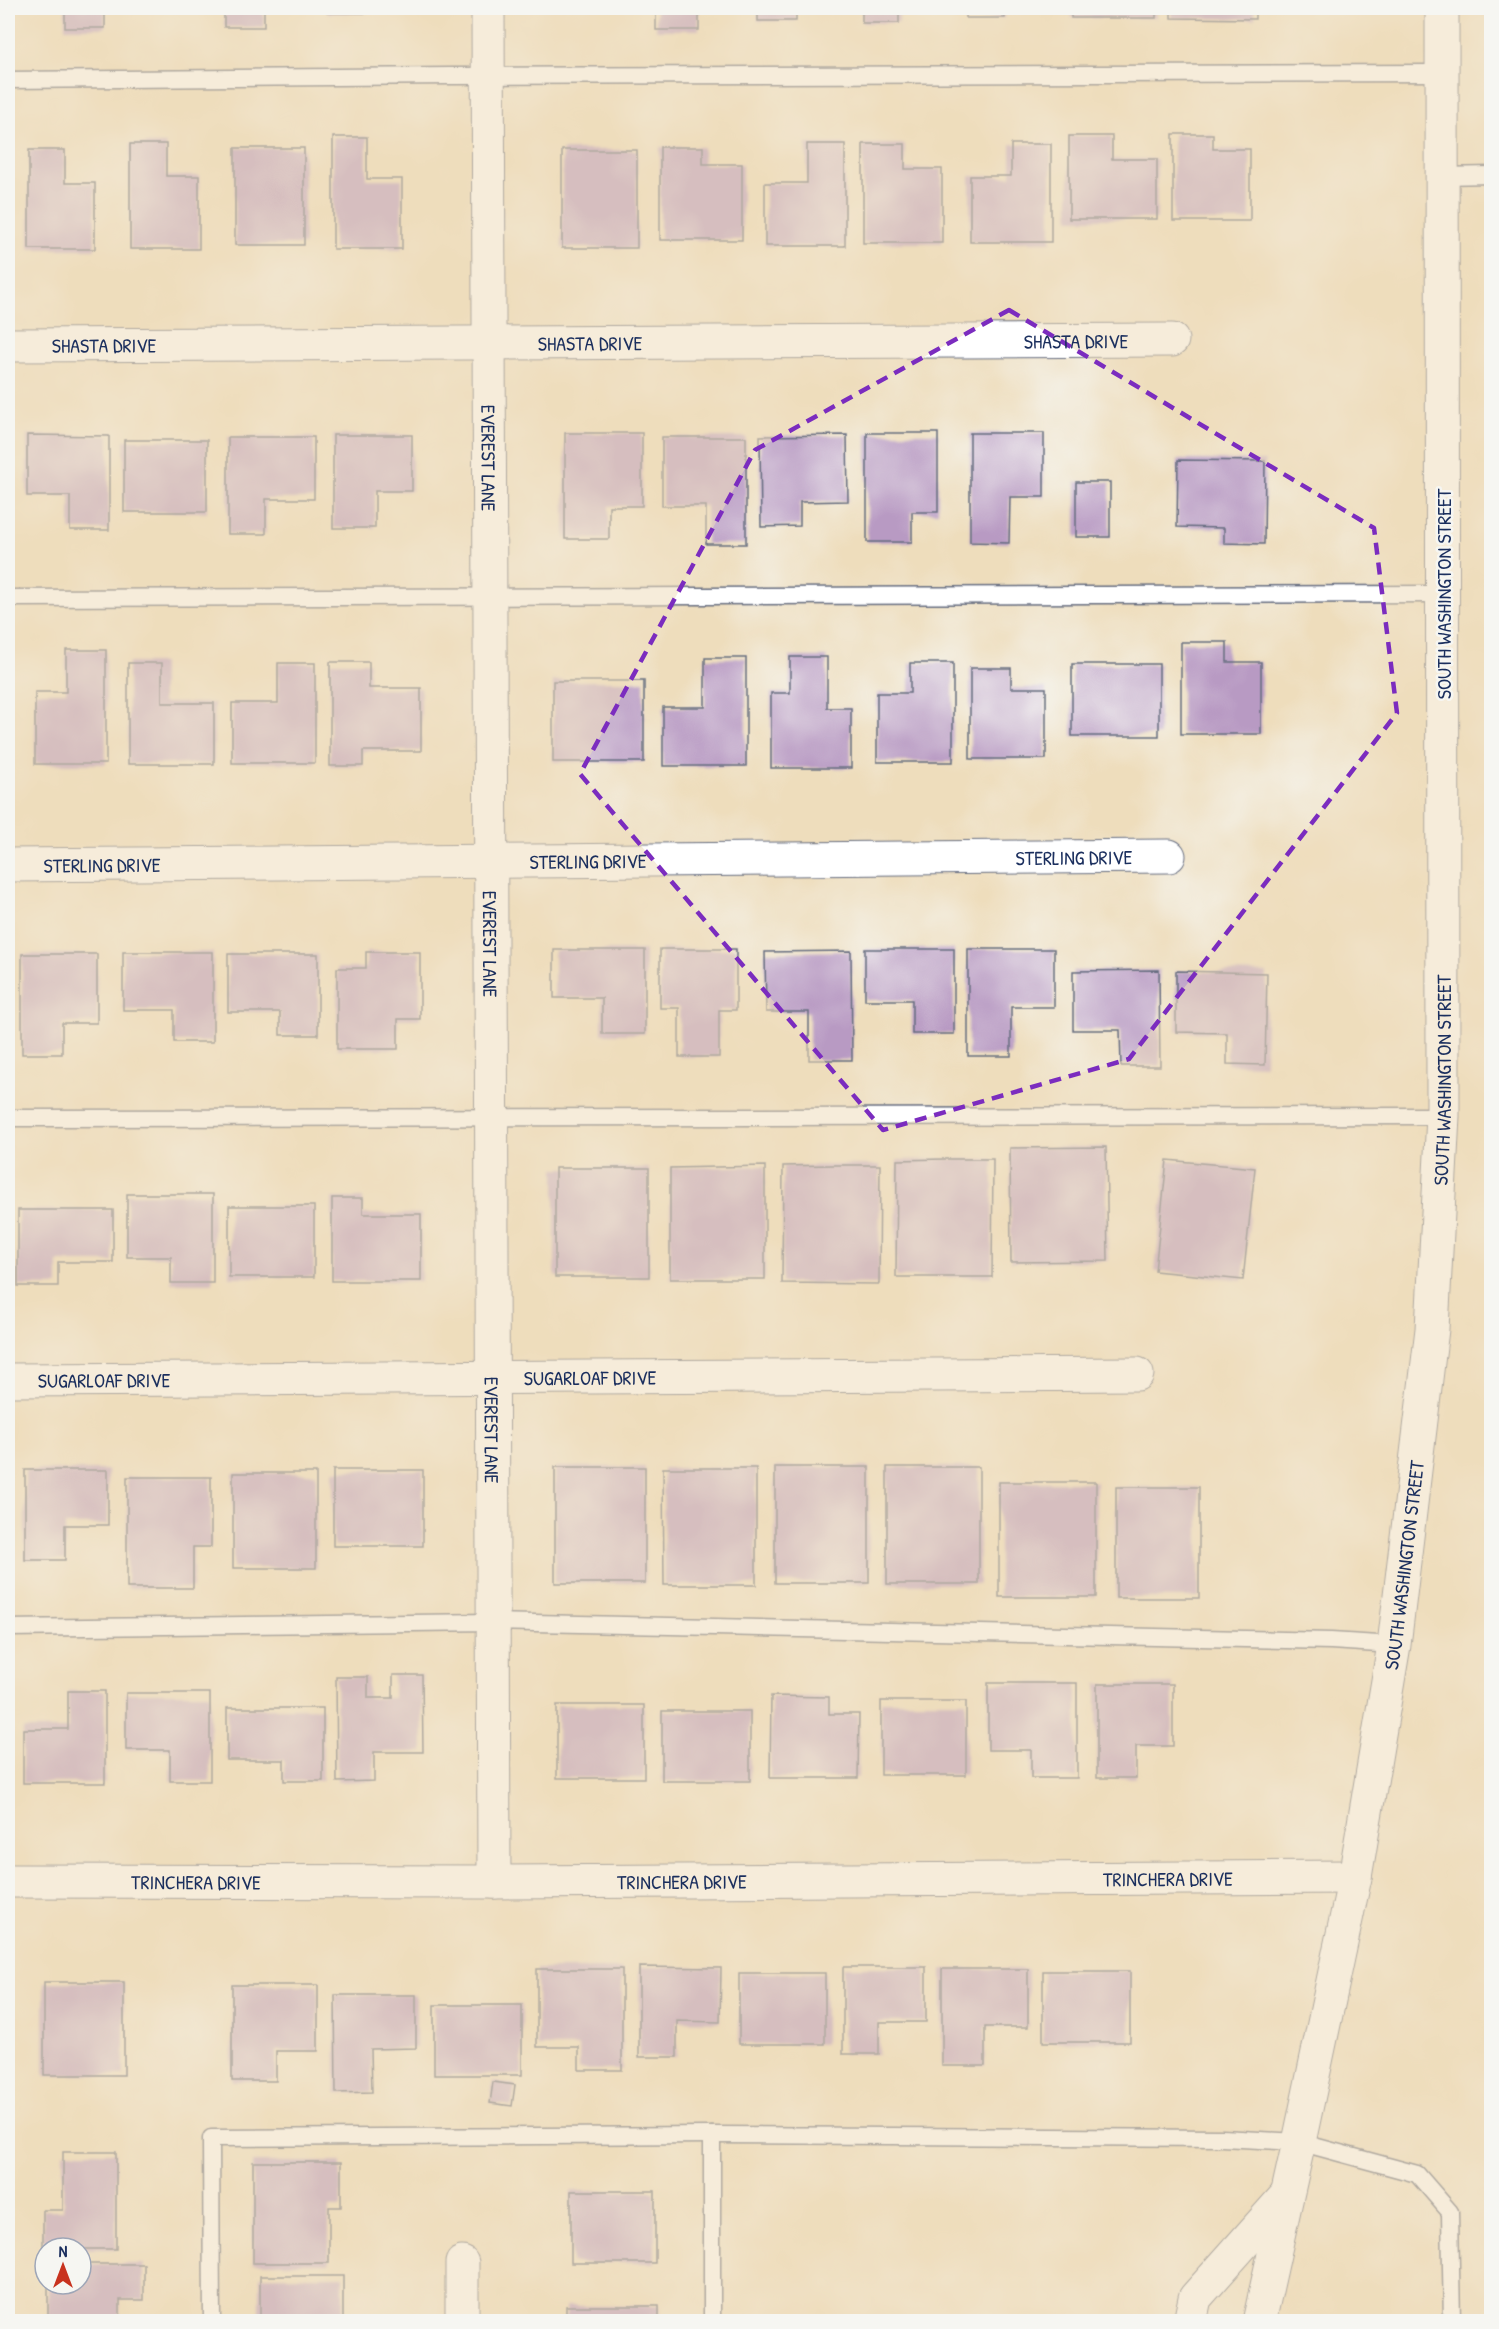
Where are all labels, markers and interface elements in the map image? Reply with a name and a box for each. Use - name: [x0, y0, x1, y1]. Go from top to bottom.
- street label: SHASTA DRIVE: [1024, 327, 1129, 354]
- street label: SHASTA DRIVE: [538, 329, 643, 356]
- street label: SHASTA DRIVE: [52, 331, 157, 358]
- street label: EVEREST LANE: [476, 405, 503, 512]
- street label: SOUTH WASHINGTON STREET: [1430, 488, 1457, 699]
- street label: STERLING DRIVE: [1015, 843, 1133, 871]
- street label: STERLING DRIVE: [529, 847, 647, 874]
- street label: STERLING DRIVE: [43, 850, 161, 878]
- street label: EVEREST LANE: [477, 891, 505, 998]
- street label: SOUTH WASHINGTON STREET: [1426, 974, 1457, 1186]
- street label: SUGARLOAF DRIVE: [524, 1363, 656, 1391]
- street label: SUGARLOAF DRIVE: [38, 1366, 170, 1393]
- street label: EVEREST LANE: [479, 1377, 506, 1484]
- street label: SOUTH WASHINGTON STREET: [1377, 1458, 1430, 1672]
- street label: TRINCHERA DRIVE: [1103, 1864, 1233, 1892]
- street label: TRINCHERA DRIVE: [617, 1867, 747, 1895]
- street label: TRINCHERA DRIVE: [131, 1868, 261, 1895]
- north arrow: [33, 2236, 93, 2296]
- text: N: [59, 2240, 68, 2262]

